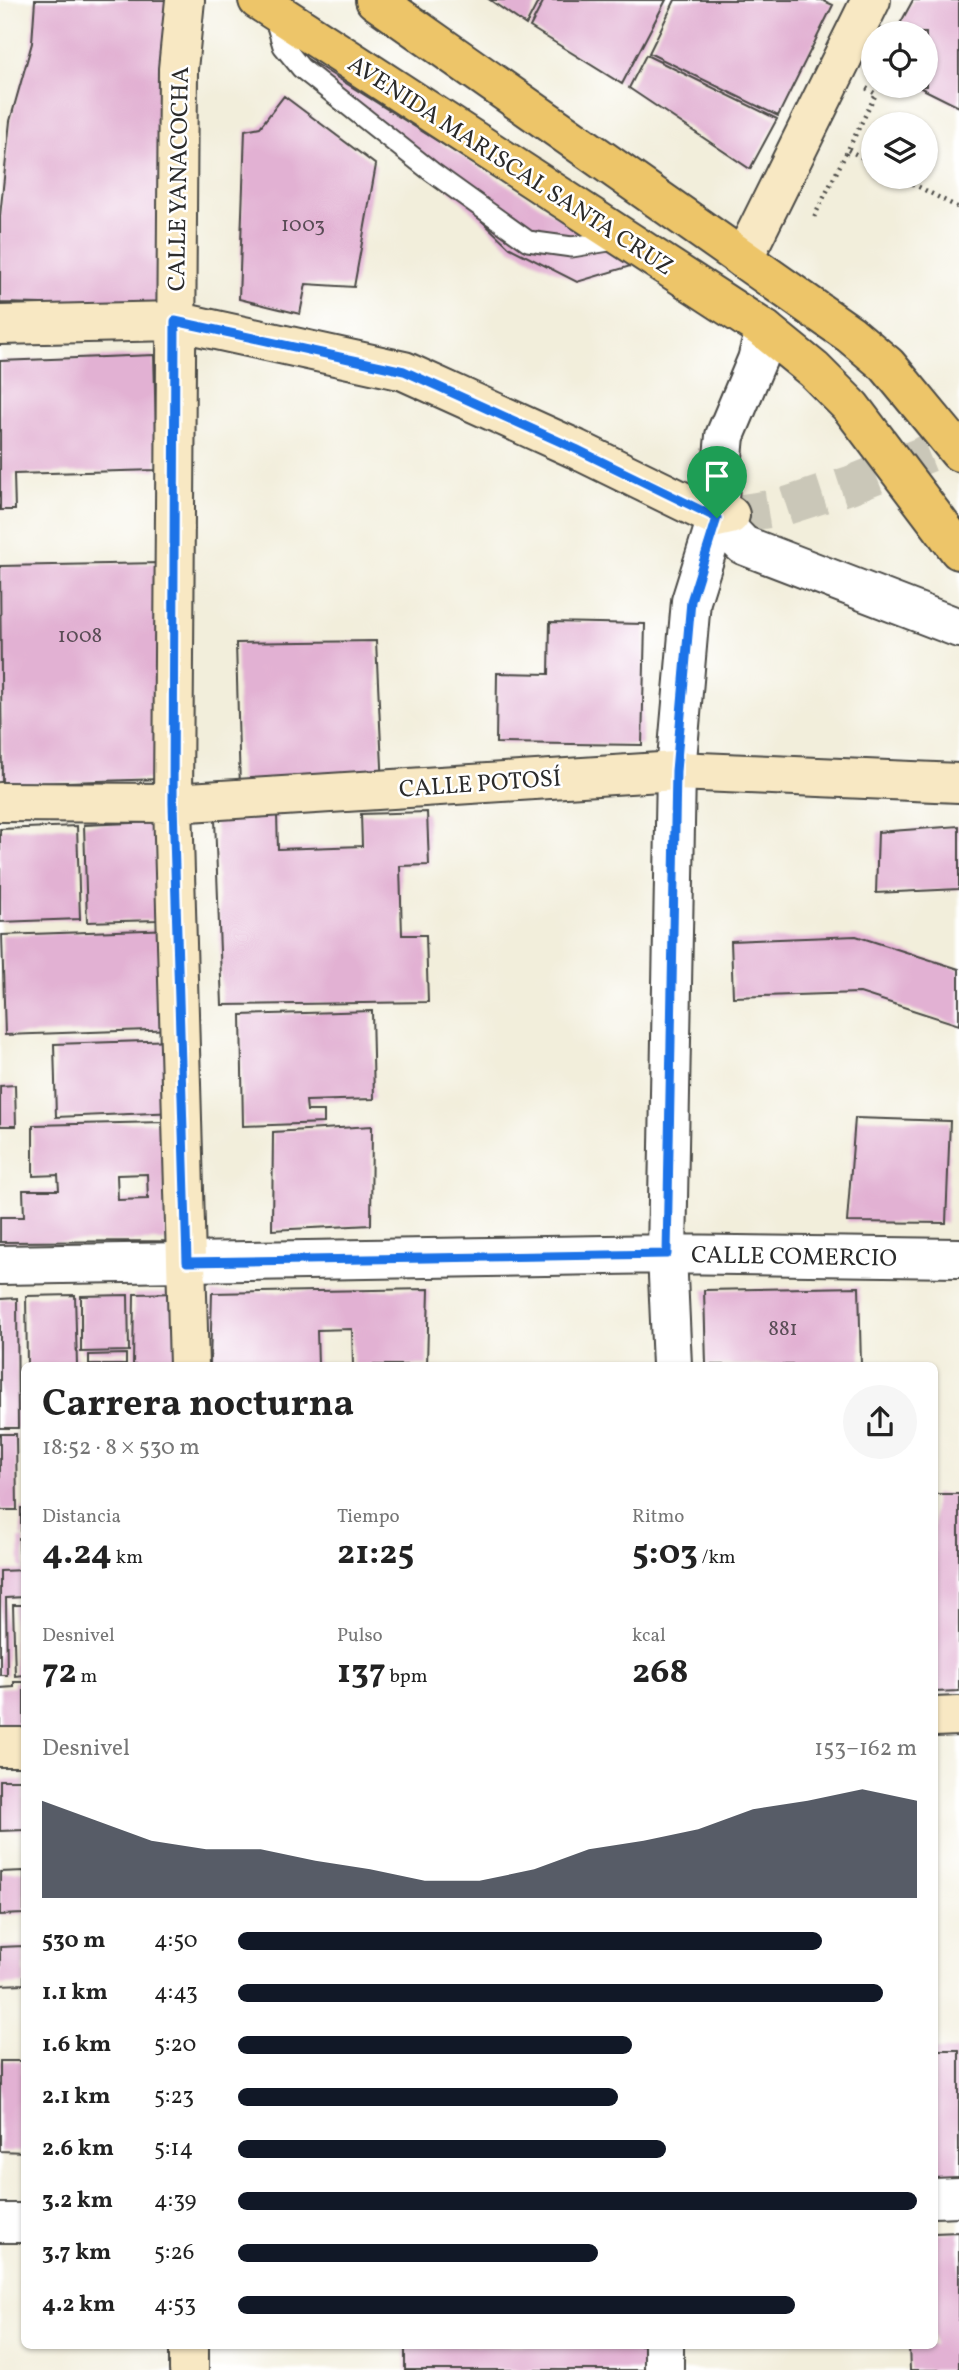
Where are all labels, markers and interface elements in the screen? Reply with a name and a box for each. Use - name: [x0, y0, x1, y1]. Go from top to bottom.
- map controls: [861, 21, 938, 189]
- button: locate: [861, 21, 938, 98]
- street label: AVENIDA MARISCAL SANTA CRUZ: [340, 48, 680, 285]
- street label: CALLE YANACOCHA: [161, 66, 199, 292]
- button: layers: [861, 112, 938, 189]
- house number: 1003: [281, 211, 325, 240]
- pin: [687, 446, 747, 518]
- icon: arrive: [698, 457, 736, 495]
- house number: 1008: [58, 622, 102, 651]
- street label: CALLE POTOSÍ: [398, 762, 562, 808]
- street label: CALLE COMERCIO: [691, 1239, 897, 1277]
- house number: 881: [768, 1315, 798, 1344]
- text: Carrera nocturna: [42, 1379, 354, 1432]
- button: share: [843, 1385, 917, 1459]
- text: 18:52 · 8 × 530 m: [42, 1432, 200, 1464]
- text: Distancia: [42, 1504, 121, 1530]
- text: Tiempo: [337, 1504, 400, 1530]
- text: Ritmo: [632, 1504, 684, 1530]
- text: 4.24: [42, 1530, 112, 1578]
- text: 21:25: [337, 1530, 414, 1578]
- text: 5:03: [632, 1530, 698, 1578]
- text: km: [112, 1545, 143, 1571]
- text: /km: [698, 1545, 736, 1571]
- text: Desnivel: [42, 1623, 115, 1649]
- text: Pulso: [337, 1623, 383, 1649]
- text: kcal: [632, 1623, 666, 1649]
- text: 72: [42, 1649, 77, 1697]
- text: 137: [337, 1649, 386, 1697]
- text: 268: [632, 1649, 689, 1697]
- text: m: [77, 1664, 97, 1690]
- text: bpm: [386, 1664, 428, 1690]
- text: Desnivel: [42, 1733, 130, 1765]
- text: 153–162 m: [814, 1733, 917, 1765]
- text: 530 m: [42, 1925, 105, 1957]
- text: 4:50: [154, 1925, 198, 1957]
- text: 1.1 km: [42, 1977, 108, 2009]
- text: 4:43: [154, 1977, 198, 2009]
- text: 1.6 km: [42, 2029, 111, 2061]
- text: 5:20: [154, 2029, 196, 2061]
- text: 2.1 km: [42, 2081, 111, 2113]
- text: 5:23: [154, 2081, 194, 2113]
- text: 2.6 km: [42, 2133, 114, 2165]
- text: 5:14: [154, 2133, 193, 2165]
- text: 3.2 km: [42, 2185, 113, 2217]
- text: 4:39: [154, 2185, 196, 2217]
- text: 3.7 km: [42, 2237, 111, 2269]
- text: 5:26: [154, 2237, 194, 2269]
- text: 4.2 km: [42, 2289, 115, 2321]
- text: 4:53: [154, 2289, 196, 2321]

